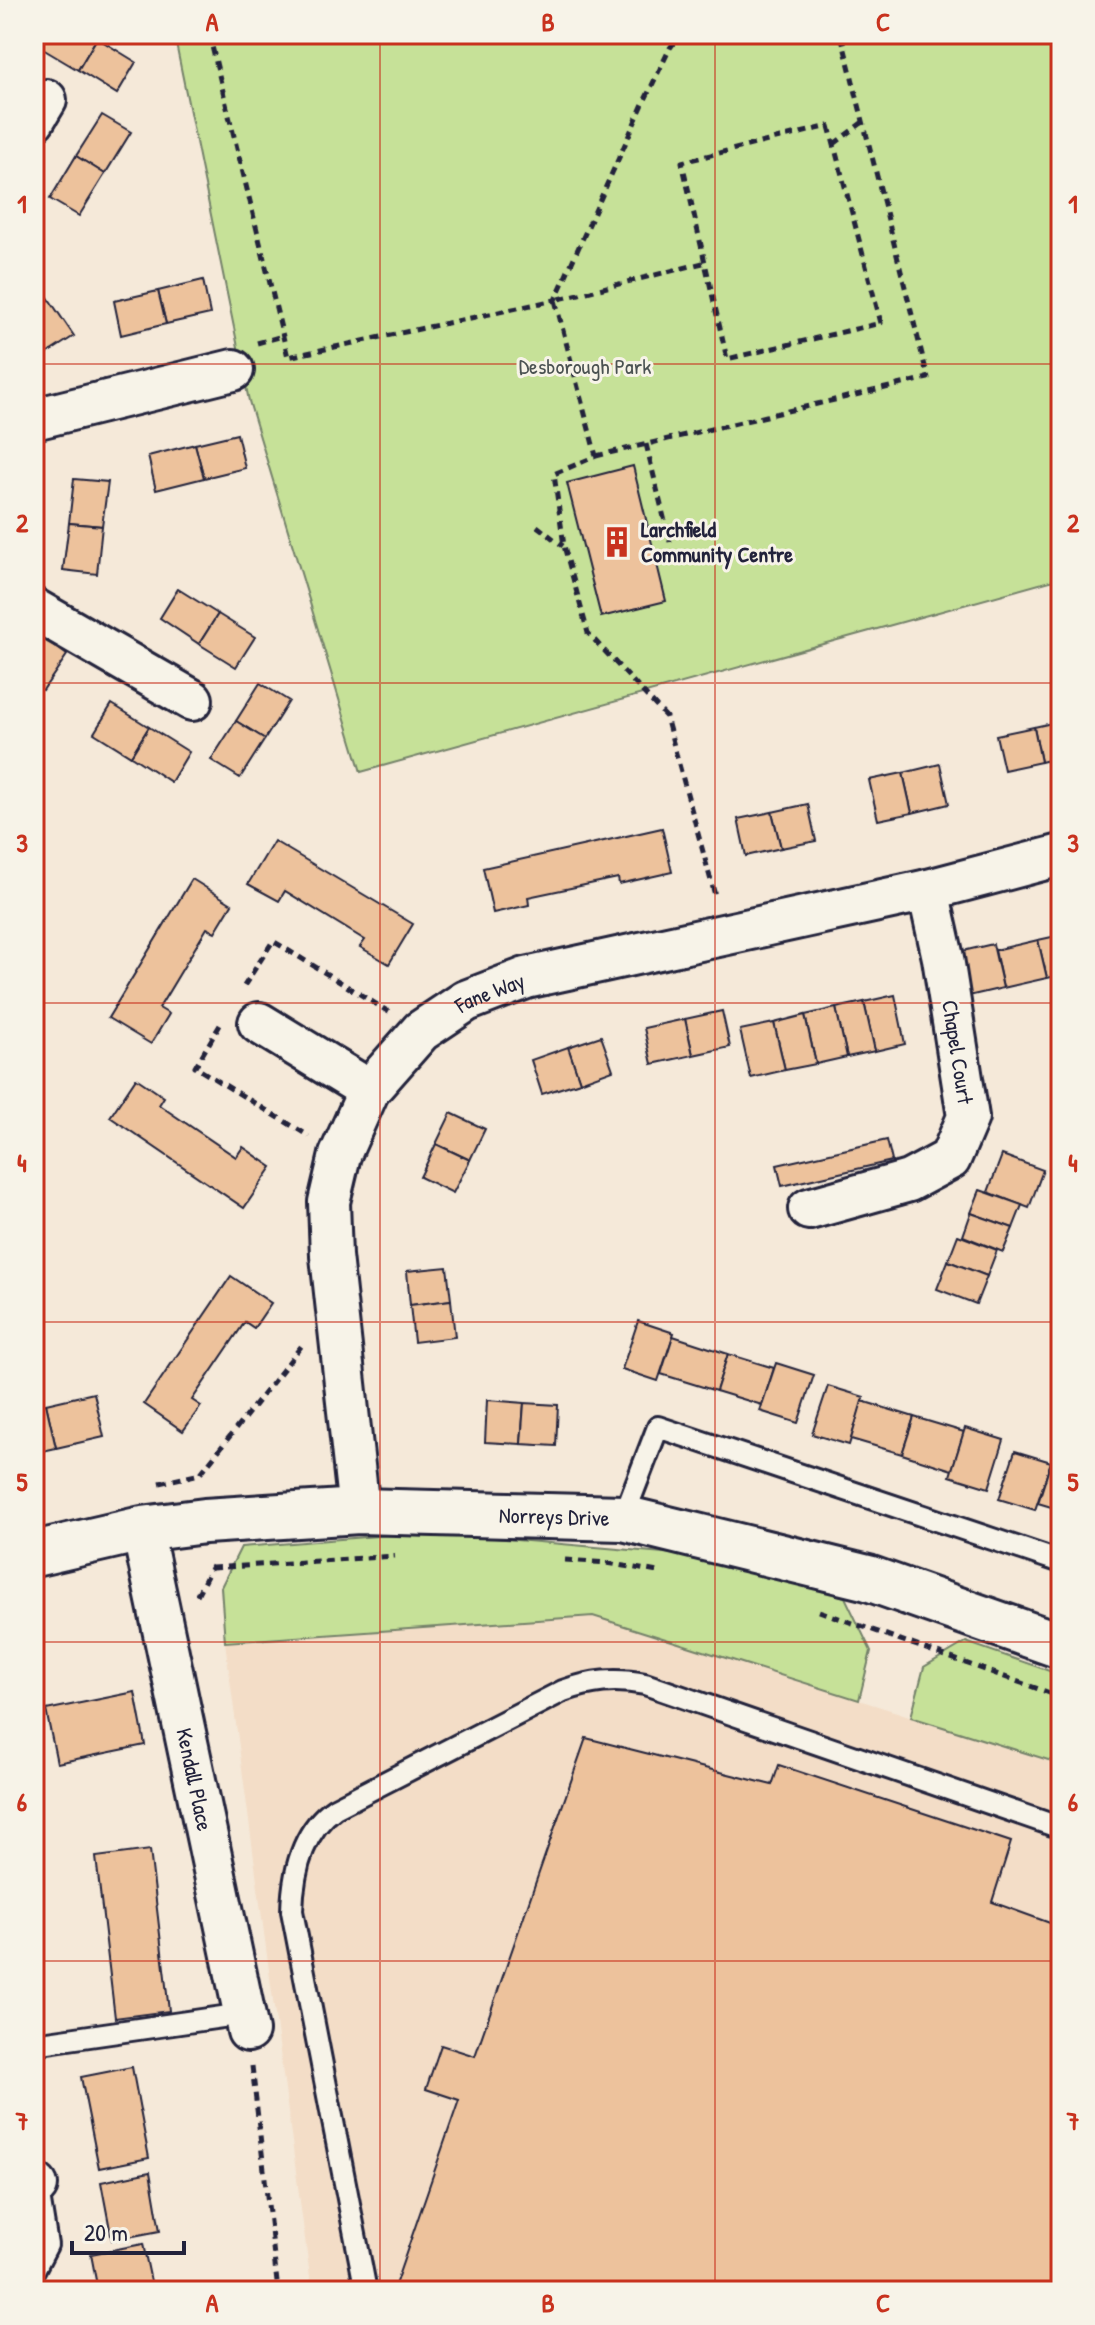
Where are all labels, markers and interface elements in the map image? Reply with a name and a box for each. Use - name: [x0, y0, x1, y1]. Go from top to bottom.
- text: A: [206, 4, 219, 39]
- text: B: [541, 4, 555, 39]
- text: C: [876, 4, 890, 39]
- text: 1: [17, 186, 27, 221]
- text: 1: [1068, 186, 1078, 221]
- park label: Desborough Park: [519, 351, 651, 381]
- text: 2: [16, 505, 29, 540]
- text: 2: [1067, 505, 1080, 540]
- place label: Larchfield Community Centre: [641, 514, 793, 570]
- building icon: Larchfield Community Centre: [600, 525, 634, 559]
- text: 3: [16, 825, 28, 860]
- text: 3: [1067, 825, 1079, 860]
- street label: Fane Way: [448, 965, 529, 1020]
- street label: Chapel Court: [935, 998, 981, 1107]
- text: 4: [17, 1145, 27, 1180]
- text: 4: [1068, 1145, 1078, 1180]
- text: 5: [17, 1464, 28, 1499]
- text: 5: [1068, 1464, 1079, 1499]
- street label: Norreys Drive: [499, 1500, 610, 1533]
- street label: Kendall Place: [169, 1725, 220, 1834]
- text: 6: [17, 1784, 28, 1819]
- text: 6: [1068, 1784, 1079, 1819]
- text: 7: [15, 2103, 29, 2138]
- text: 7: [1066, 2103, 1080, 2138]
- scale bar: [72, 2205, 184, 2255]
- text: 20 m: [84, 2216, 128, 2248]
- text: A: [206, 2285, 219, 2320]
- text: B: [541, 2285, 555, 2320]
- text: C: [876, 2285, 890, 2320]

